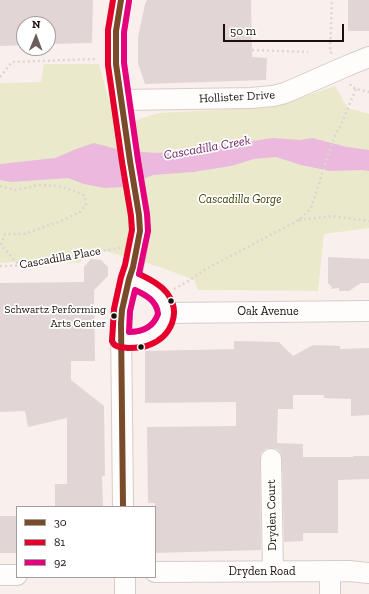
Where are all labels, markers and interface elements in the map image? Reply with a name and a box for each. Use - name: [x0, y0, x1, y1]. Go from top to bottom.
- north arrow: [16, 16, 56, 56]
- scale bar: [225, 16, 346, 42]
- text: N: [32, 18, 41, 31]
- text: 50 m: [230, 24, 256, 38]
- street label: Hollister Drive: [199, 88, 275, 106]
- water label: Cascadilla Creek: [162, 133, 252, 163]
- park label: Cascadilla Gorge: [199, 193, 281, 207]
- street label: Cascadilla Place: [18, 244, 102, 272]
- unlabelled marker: [166, 296, 176, 306]
- place label: Schwartz Performing Arts Center: [5, 303, 106, 329]
- street label: Oak Avenue: [237, 305, 299, 319]
- marker: Schwartz Performing Arts Center: [109, 311, 119, 321]
- unlabelled marker: [136, 342, 146, 352]
- street label: Dryden Court: [264, 479, 280, 551]
- legend: [16, 506, 156, 578]
- text: 30: [54, 515, 67, 529]
- text: 81: [54, 535, 65, 549]
- text: 92: [54, 555, 67, 569]
- street label: Dryden Road: [228, 565, 296, 579]

